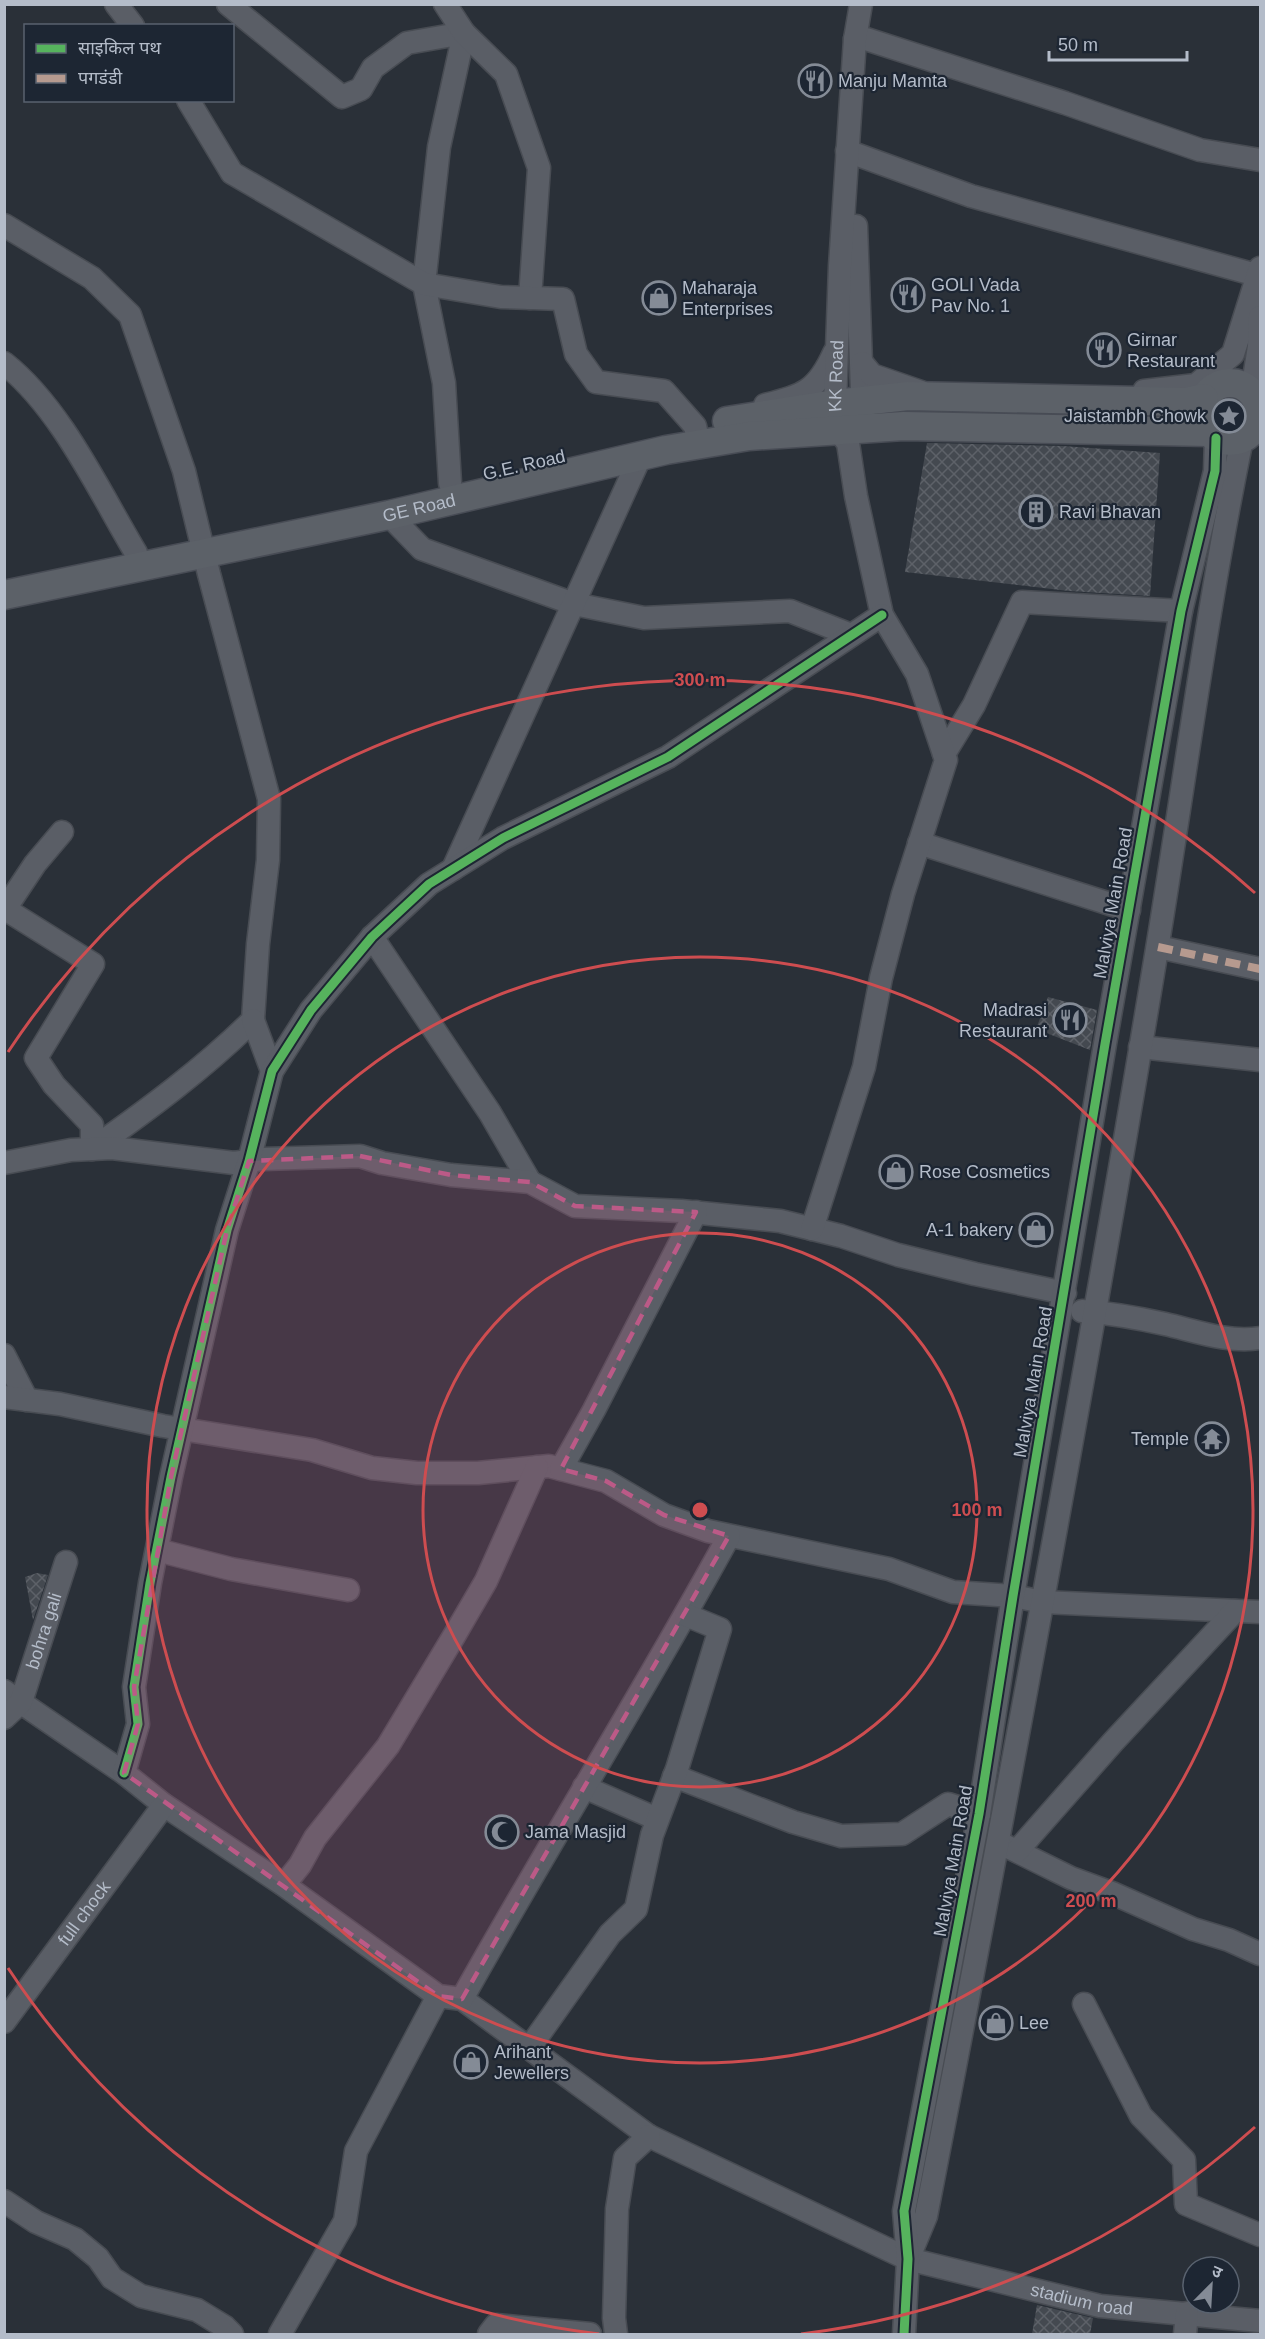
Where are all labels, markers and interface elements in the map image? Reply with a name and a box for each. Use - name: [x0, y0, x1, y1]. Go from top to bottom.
- legend: [24, 24, 234, 102]
- scale bar: [1049, 24, 1187, 62]
- text: 50 m: [1058, 35, 1098, 55]
- text: साइकिल पथ: [78, 38, 162, 58]
- restaurant icon: Manju Mamta: [797, 63, 833, 99]
- text: पगडंडी: [78, 68, 123, 88]
- place label: Manju Mamta: [838, 71, 948, 91]
- place label: GOLI Vada Pav No. 1: [931, 275, 1021, 316]
- restaurant icon: GOLI Vada Pav No. 1: [890, 277, 926, 313]
- place label: Maharaja Enterprises: [682, 278, 773, 319]
- shop icon: Maharaja Enterprises: [641, 280, 677, 316]
- place label: Girnar Restaurant: [1127, 330, 1215, 371]
- restaurant icon: Girnar Restaurant: [1086, 332, 1122, 368]
- street label: KK Road: [825, 340, 847, 413]
- place icon: Jaistambh Chowk: [1211, 398, 1247, 434]
- place label: Jaistambh Chowk: [1064, 406, 1207, 426]
- street label: G.E. Road: [481, 446, 567, 484]
- street label: GE Road: [381, 490, 457, 526]
- building icon: Ravi Bhavan: [1018, 494, 1054, 530]
- place label: Ravi Bhavan: [1059, 502, 1161, 522]
- text: 300 m: [674, 670, 726, 690]
- street label: Malviya Main Road: [1090, 826, 1136, 980]
- place label: Madrasi Restaurant: [959, 1000, 1047, 1041]
- restaurant icon: Madrasi Restaurant: [1052, 1002, 1088, 1038]
- shop icon: Rose Cosmetics: [878, 1154, 914, 1190]
- place label: Rose Cosmetics: [919, 1162, 1050, 1182]
- shop icon: A-1 bakery: [1018, 1212, 1054, 1248]
- place label: A-1 bakery: [926, 1220, 1013, 1240]
- street label: Malviya Main Road: [1010, 1305, 1056, 1459]
- temple icon: Temple: [1194, 1421, 1230, 1457]
- place label: Temple: [1131, 1429, 1189, 1449]
- centre of rings: [690, 1500, 710, 1520]
- text: 100 m: [951, 1500, 1003, 1520]
- street label: bohra gali: [22, 1590, 65, 1672]
- street label: Malviya Main Road: [930, 1784, 976, 1938]
- mosque icon: Jama Masjid: [484, 1814, 520, 1850]
- place label: Jama Masjid: [525, 1822, 626, 1842]
- street label: full chock: [54, 1876, 115, 1949]
- text: 200 m: [1065, 1891, 1117, 1911]
- shop icon: Lee: [978, 2005, 1014, 2041]
- place label: Lee: [1019, 2013, 1049, 2033]
- place label: Arihant Jewellers: [494, 2042, 569, 2083]
- shop icon: Arihant Jewellers: [453, 2044, 489, 2080]
- north arrow: [1181, 2255, 1241, 2315]
- text: उ: [1209, 2262, 1225, 2282]
- street label: stadium road: [1029, 2279, 1134, 2319]

